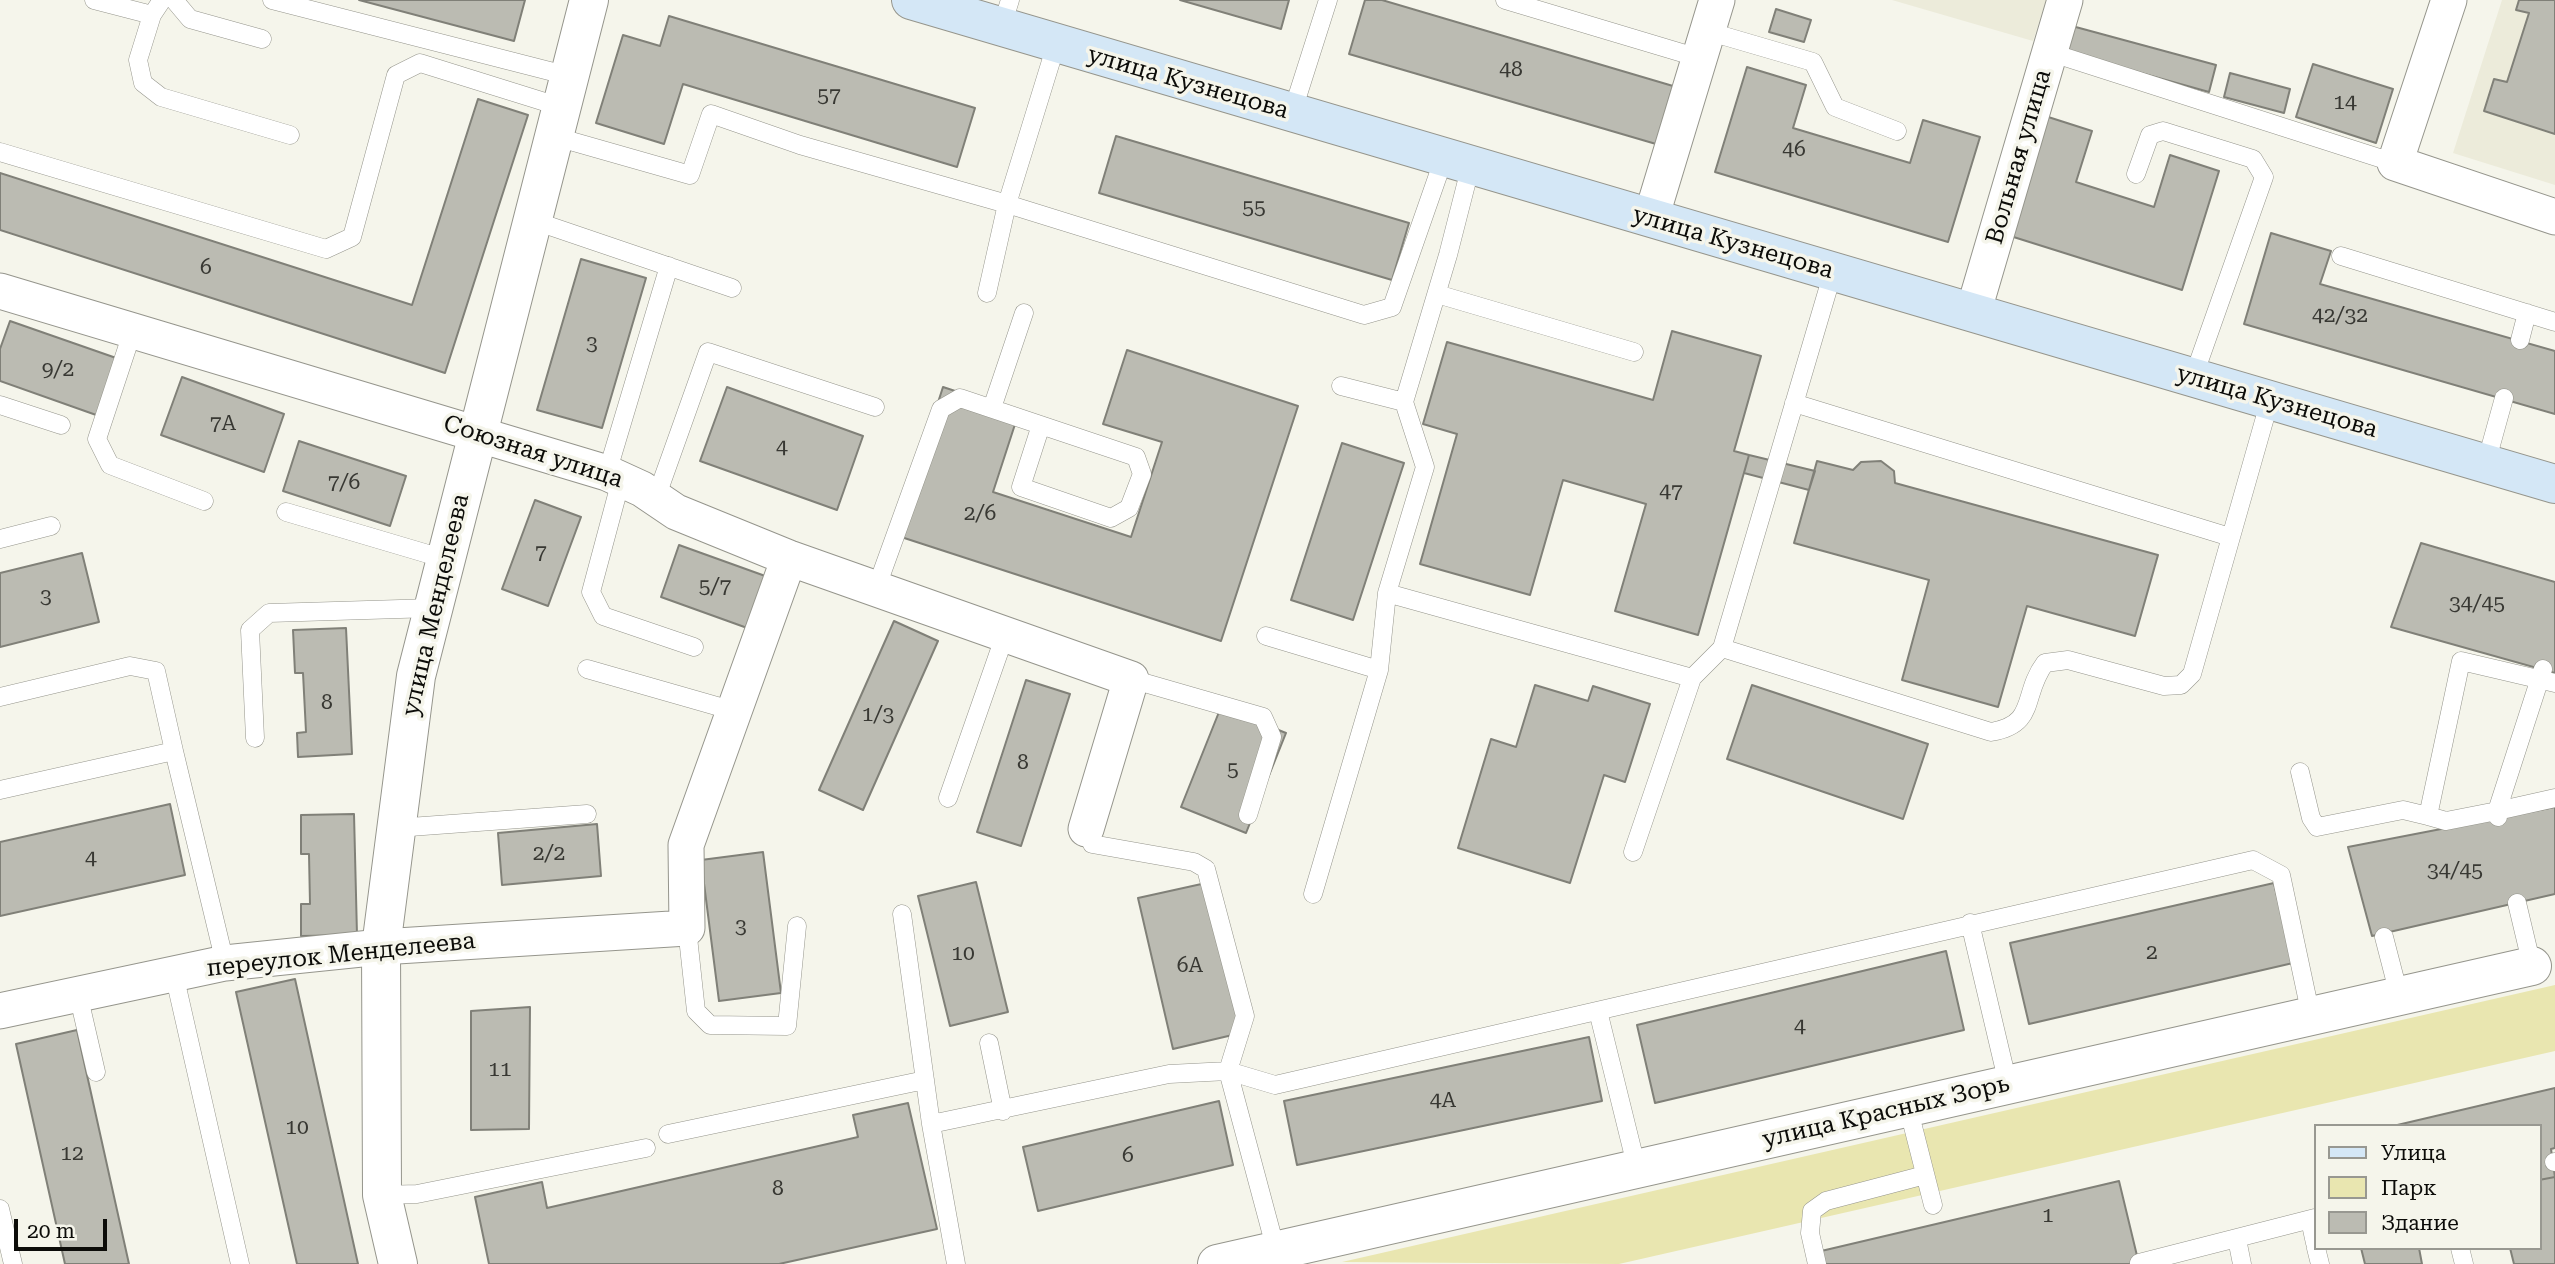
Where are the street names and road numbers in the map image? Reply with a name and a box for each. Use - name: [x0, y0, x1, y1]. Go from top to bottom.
- street label: улица Кузнецова: [1084, 41, 1292, 125]
- street label: Вольная улица: [1980, 66, 2058, 248]
- street label: улица Кузнецова: [1629, 201, 1837, 285]
- street label: улица Кузнецова: [2173, 360, 2381, 444]
- street label: Союзная улица: [440, 409, 626, 495]
- street label: улица Менделеева: [396, 491, 476, 719]
- street label: переулок Менделеева: [205, 927, 477, 983]
- street label: улица Красных Зорь: [1760, 1070, 2012, 1154]

